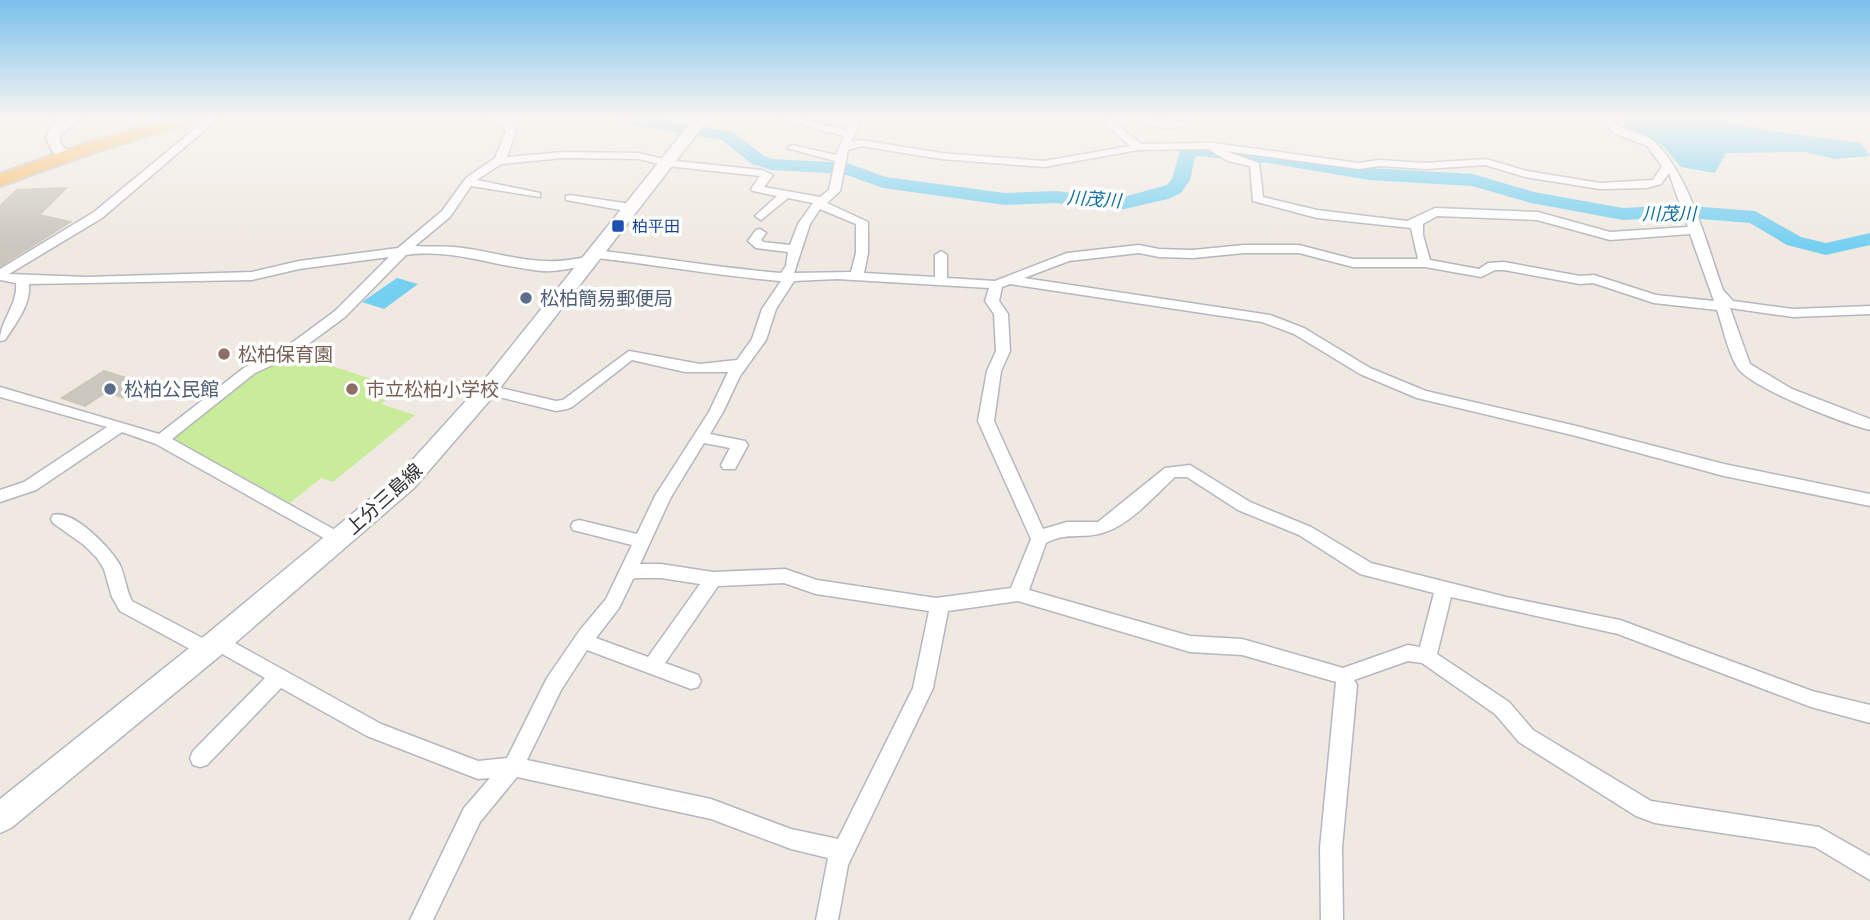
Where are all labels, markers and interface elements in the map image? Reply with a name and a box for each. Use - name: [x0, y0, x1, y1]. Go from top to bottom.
- water label: 川茂川: [1066, 187, 1124, 211]
- water label: 川茂川: [1642, 203, 1698, 224]
- place label: 柏平田: [632, 217, 680, 236]
- marker: 柏平田: [610, 218, 626, 234]
- place label: 松柏簡易郵便局: [540, 287, 673, 310]
- marker: 松柏簡易郵便局: [518, 290, 534, 306]
- place label: 松柏保育園: [238, 343, 333, 366]
- marker: 松柏保育園: [216, 346, 232, 362]
- place label: 松柏公民館: [124, 378, 219, 401]
- place label: 市立松柏小学校: [366, 378, 499, 401]
- marker: 松柏公民館: [102, 381, 118, 397]
- marker: 市立松柏小学校: [344, 381, 360, 397]
- street label: 上分三島線: [341, 459, 427, 539]

